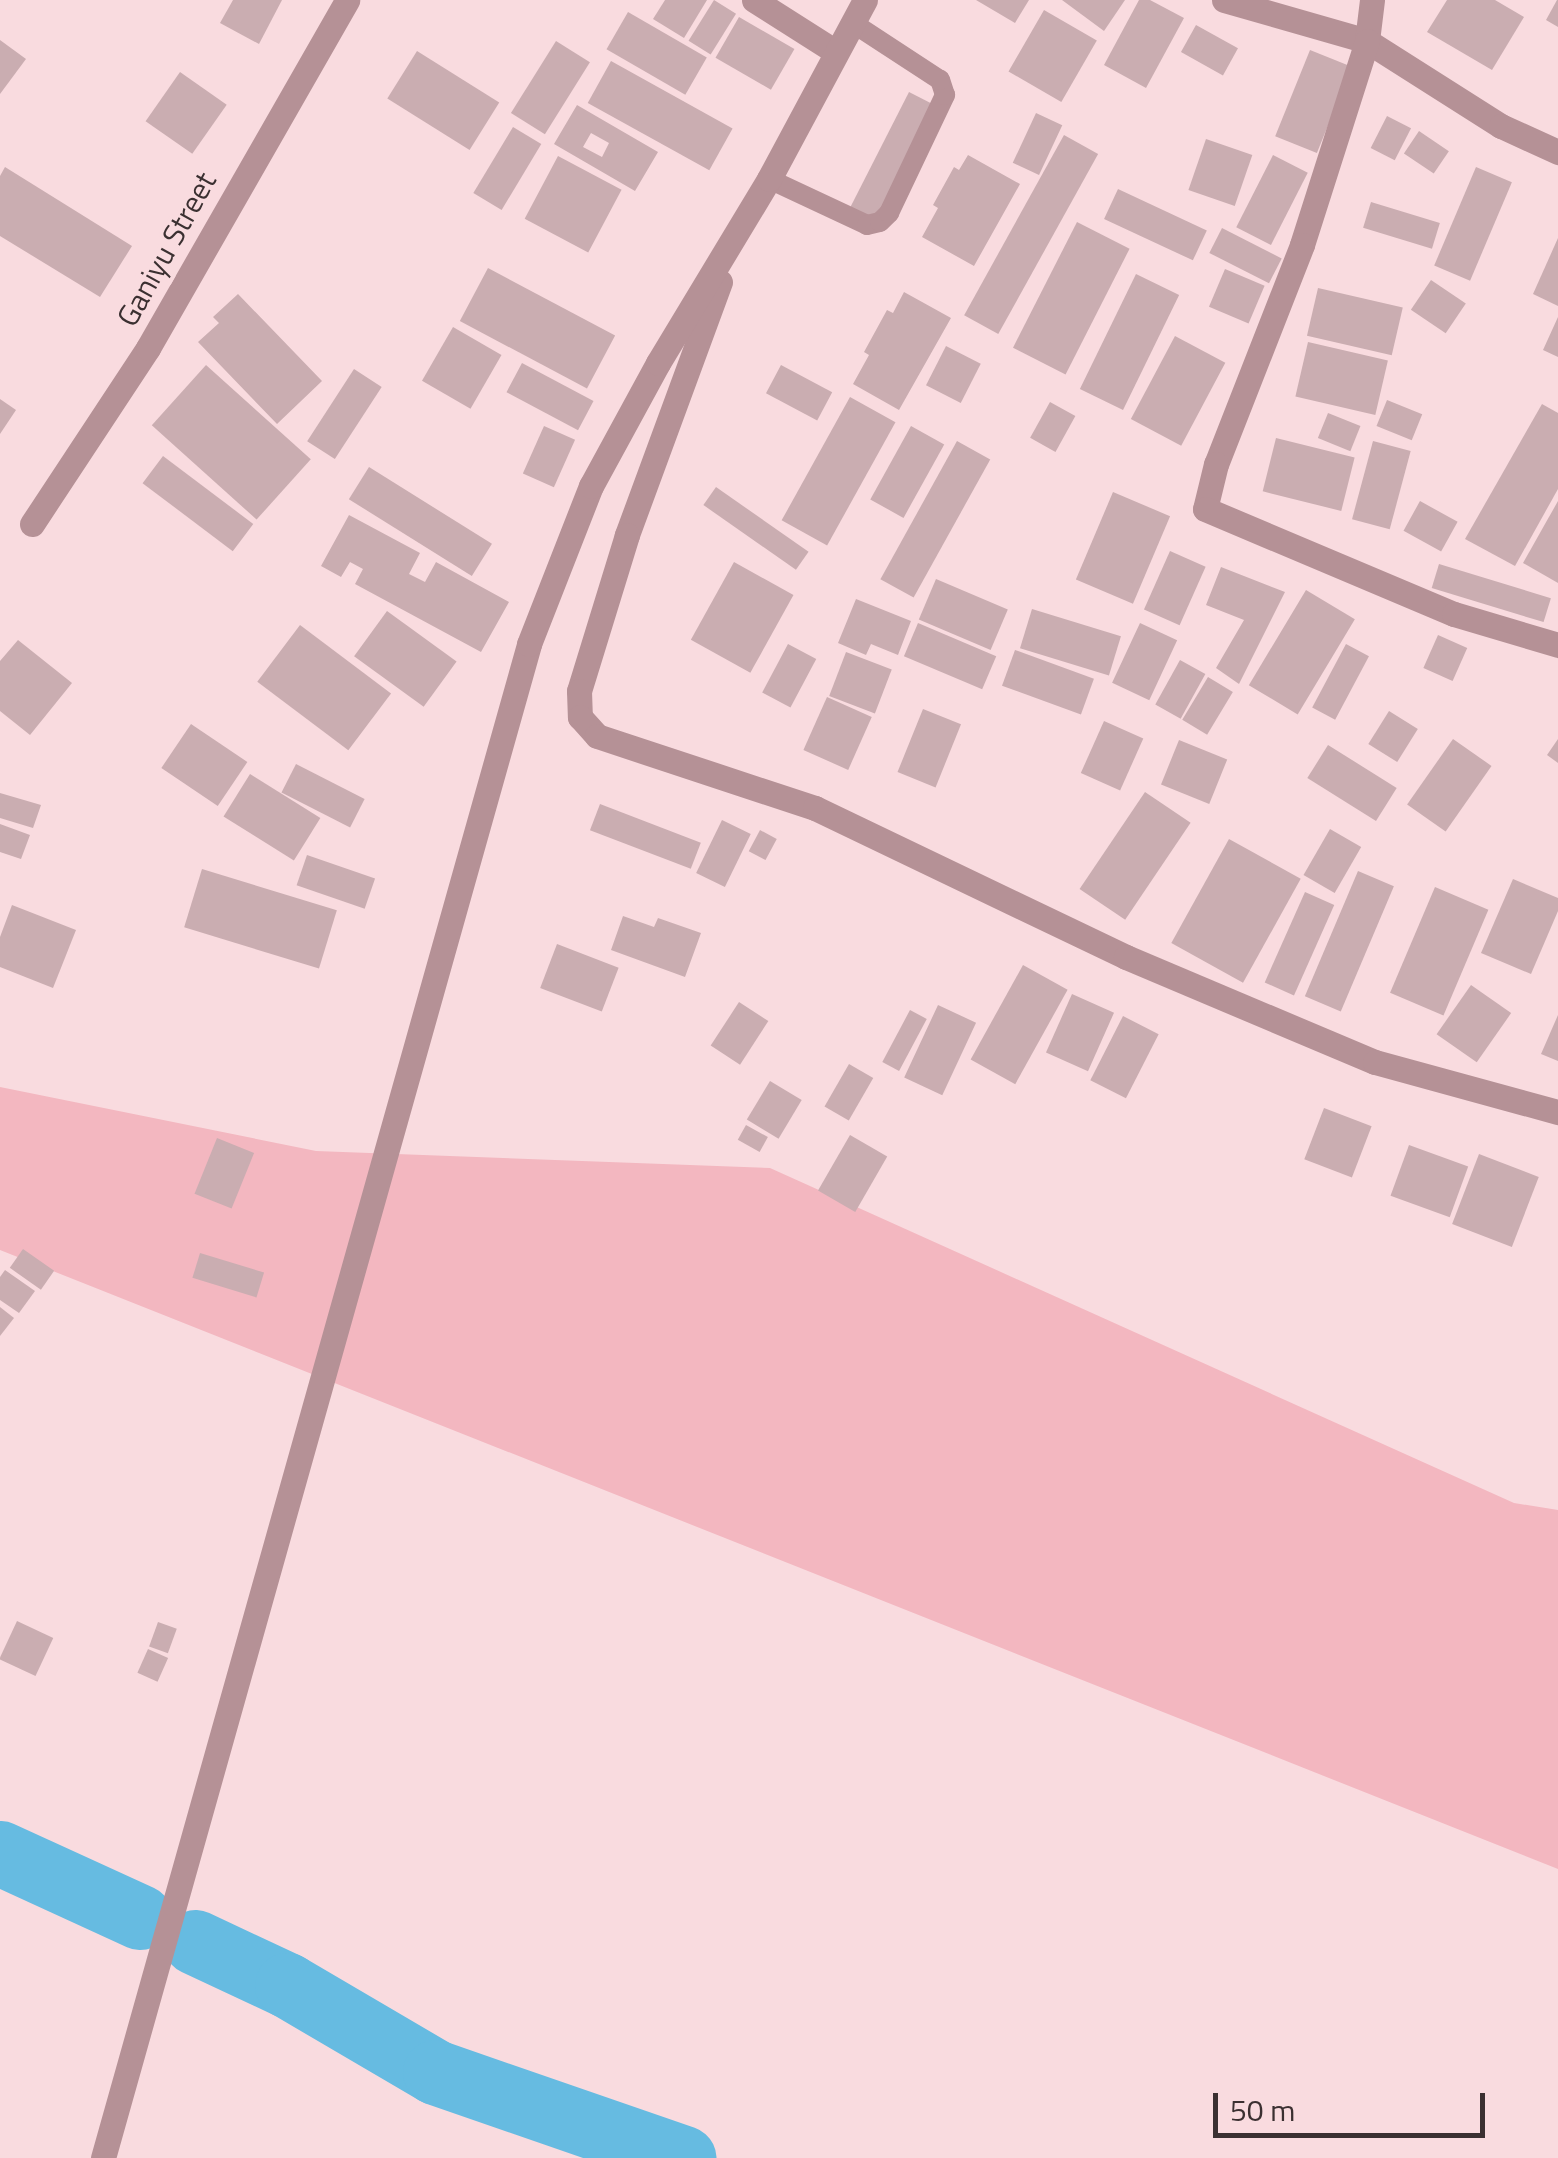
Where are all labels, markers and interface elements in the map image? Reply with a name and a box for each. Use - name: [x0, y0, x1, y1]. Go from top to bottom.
- street label: Ganiyu Street: [109, 166, 223, 332]
- scale bar: [1218, 2073, 1490, 2135]
- text: 50 m: [1230, 2087, 1295, 2133]

